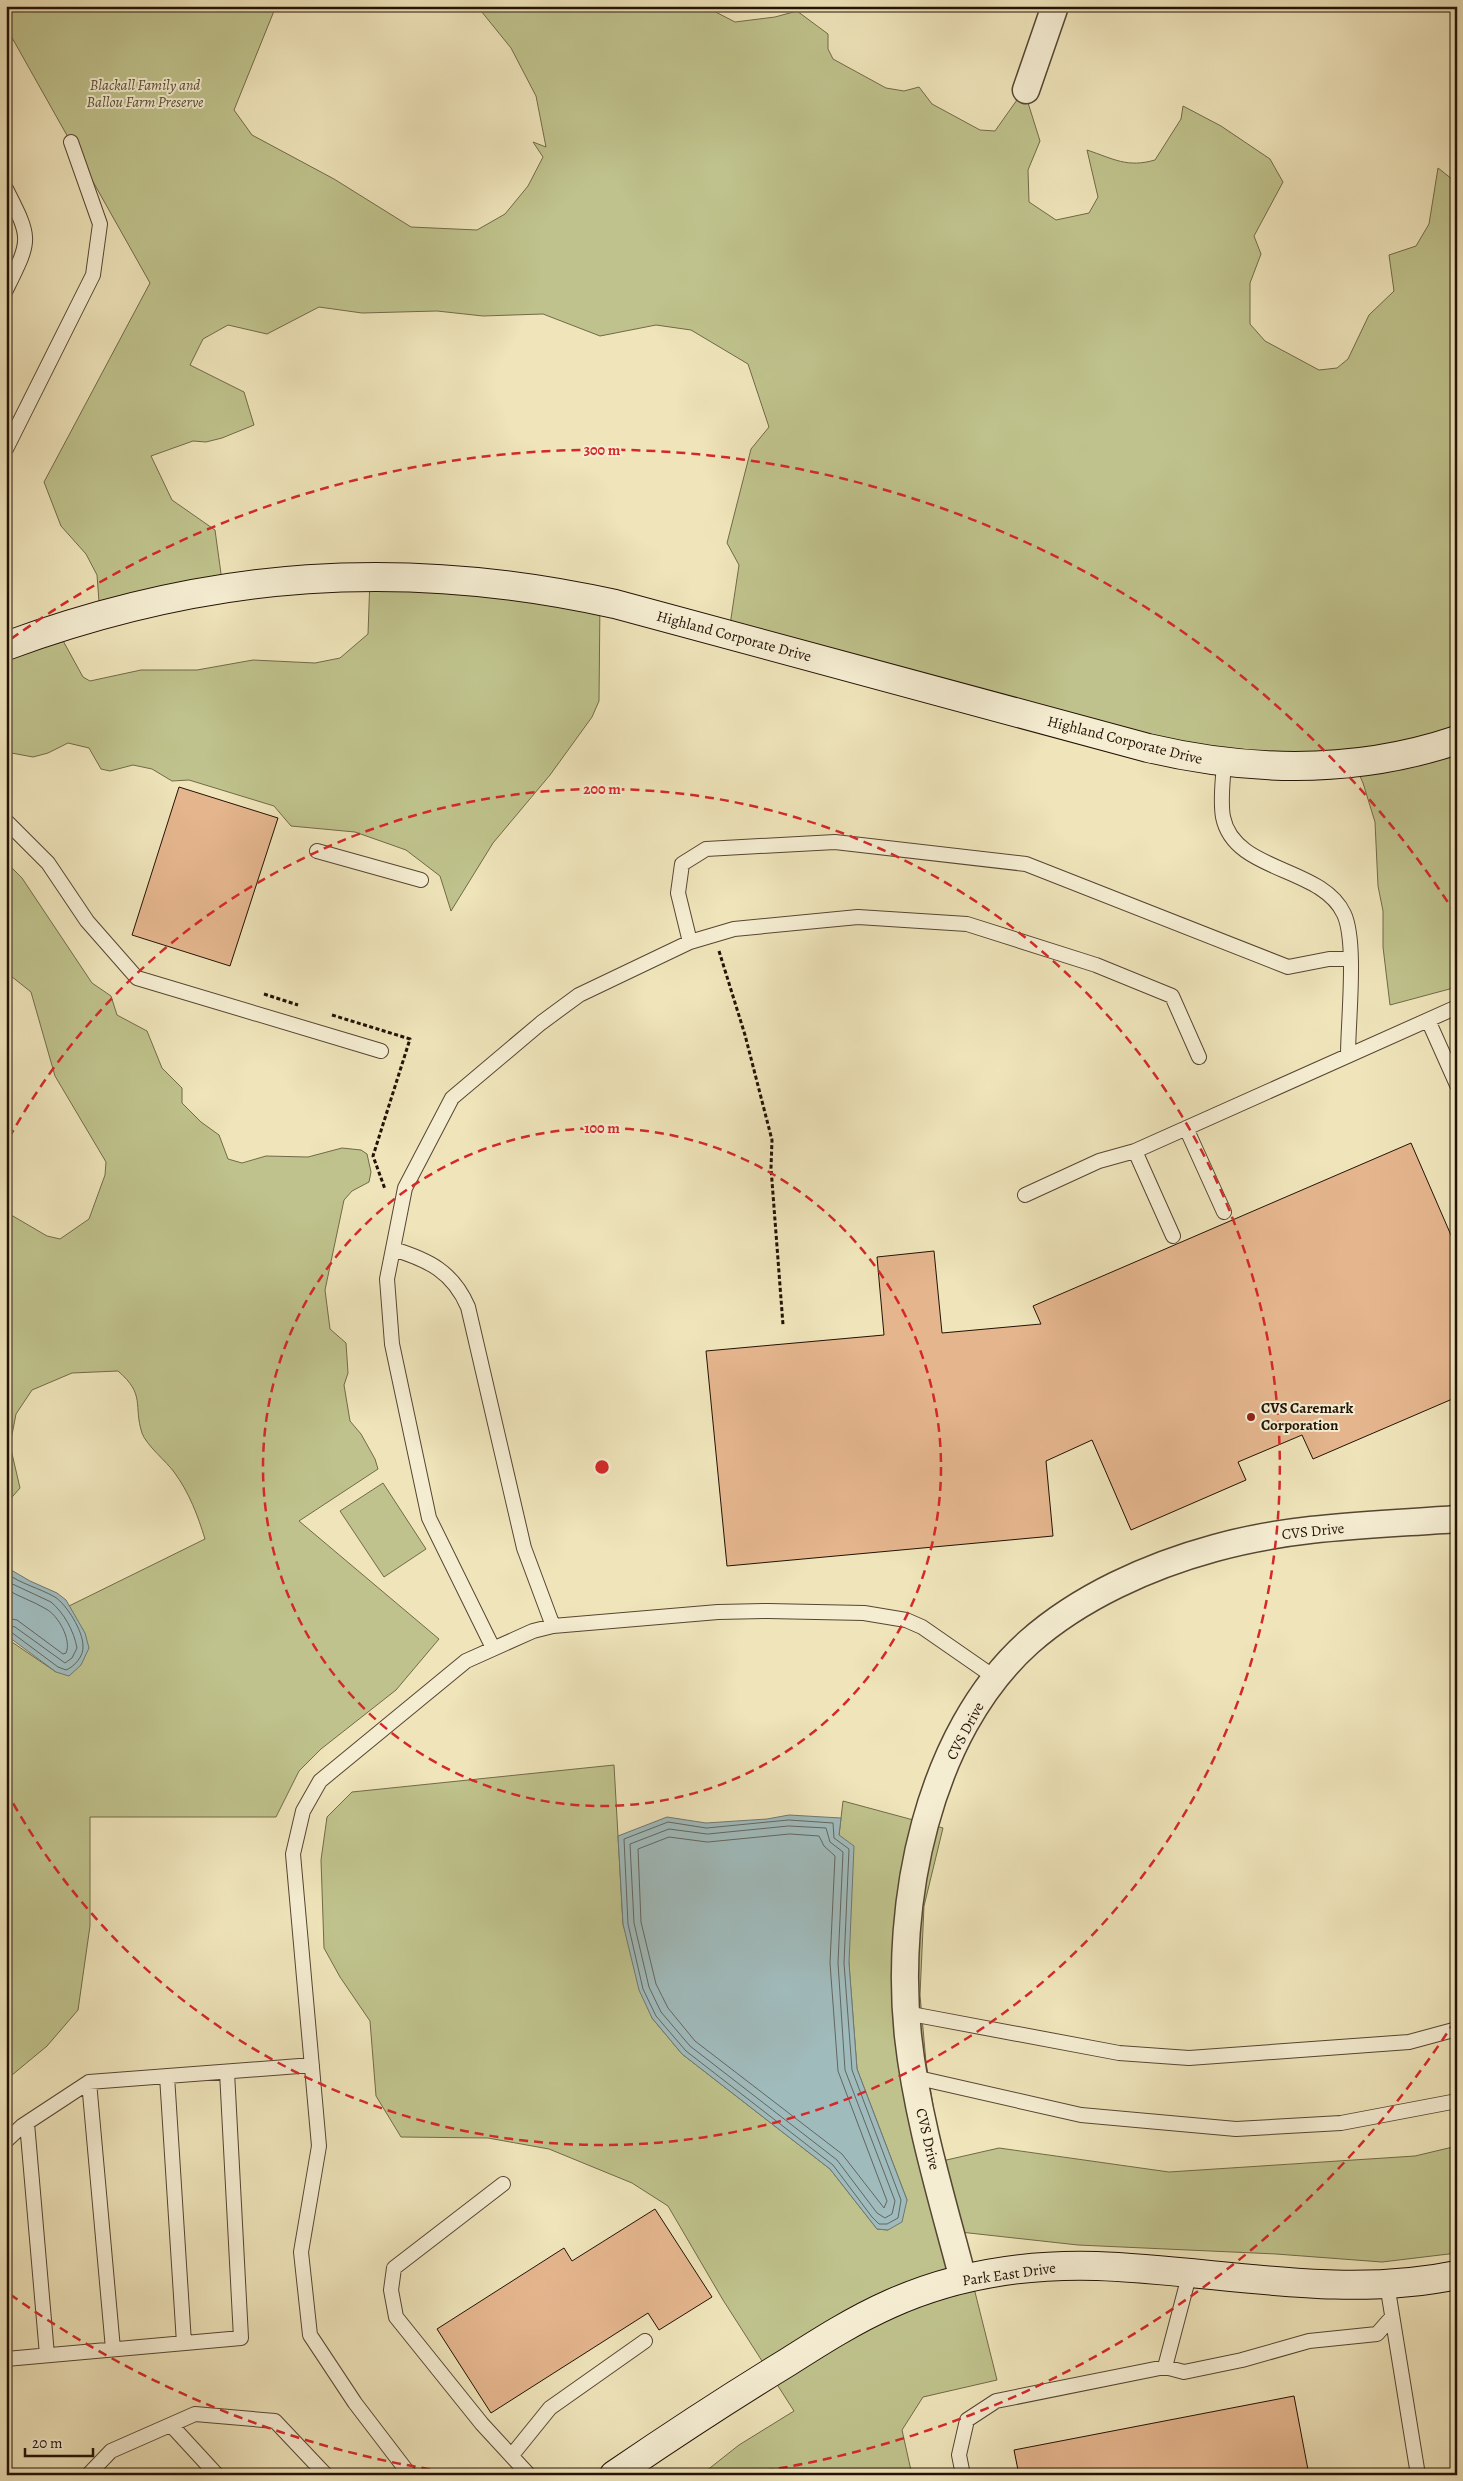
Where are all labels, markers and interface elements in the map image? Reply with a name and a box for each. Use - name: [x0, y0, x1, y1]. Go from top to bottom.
- park label: Blackall Family and Ballou Farm Preserve: [87, 75, 204, 112]
- text: 300 m: [584, 440, 621, 460]
- street label: Highland Corporate Drive: [654, 606, 814, 666]
- street label: Highland Corporate Drive: [1045, 711, 1205, 769]
- text: 200 m: [583, 779, 621, 799]
- text: 100 m: [584, 1118, 620, 1138]
- place label: CVS Caremark Corporation: [1261, 1398, 1353, 1435]
- marker: CVS Caremark Corporation: [1245, 1411, 1257, 1423]
- centre of rings: [593, 1458, 611, 1476]
- street label: CVS Drive: [1281, 1518, 1346, 1544]
- street label: CVS Drive: [941, 1698, 989, 1763]
- street label: CVS Drive: [911, 2106, 945, 2172]
- street label: Park East Drive: [961, 2257, 1057, 2290]
- scale bar: [25, 2426, 92, 2458]
- text: 20 m: [32, 2433, 63, 2453]

